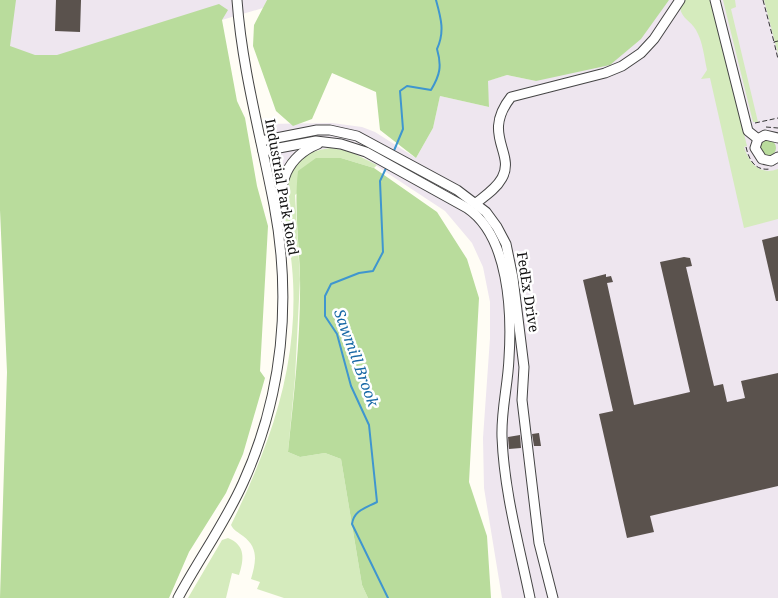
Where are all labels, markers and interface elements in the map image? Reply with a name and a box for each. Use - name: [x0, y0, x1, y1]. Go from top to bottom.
- street label: Industrial Park Road: [261, 117, 304, 257]
- street label: FedEx Drive: [513, 250, 544, 333]
- water label: Sawmill Brook: [330, 306, 384, 410]

